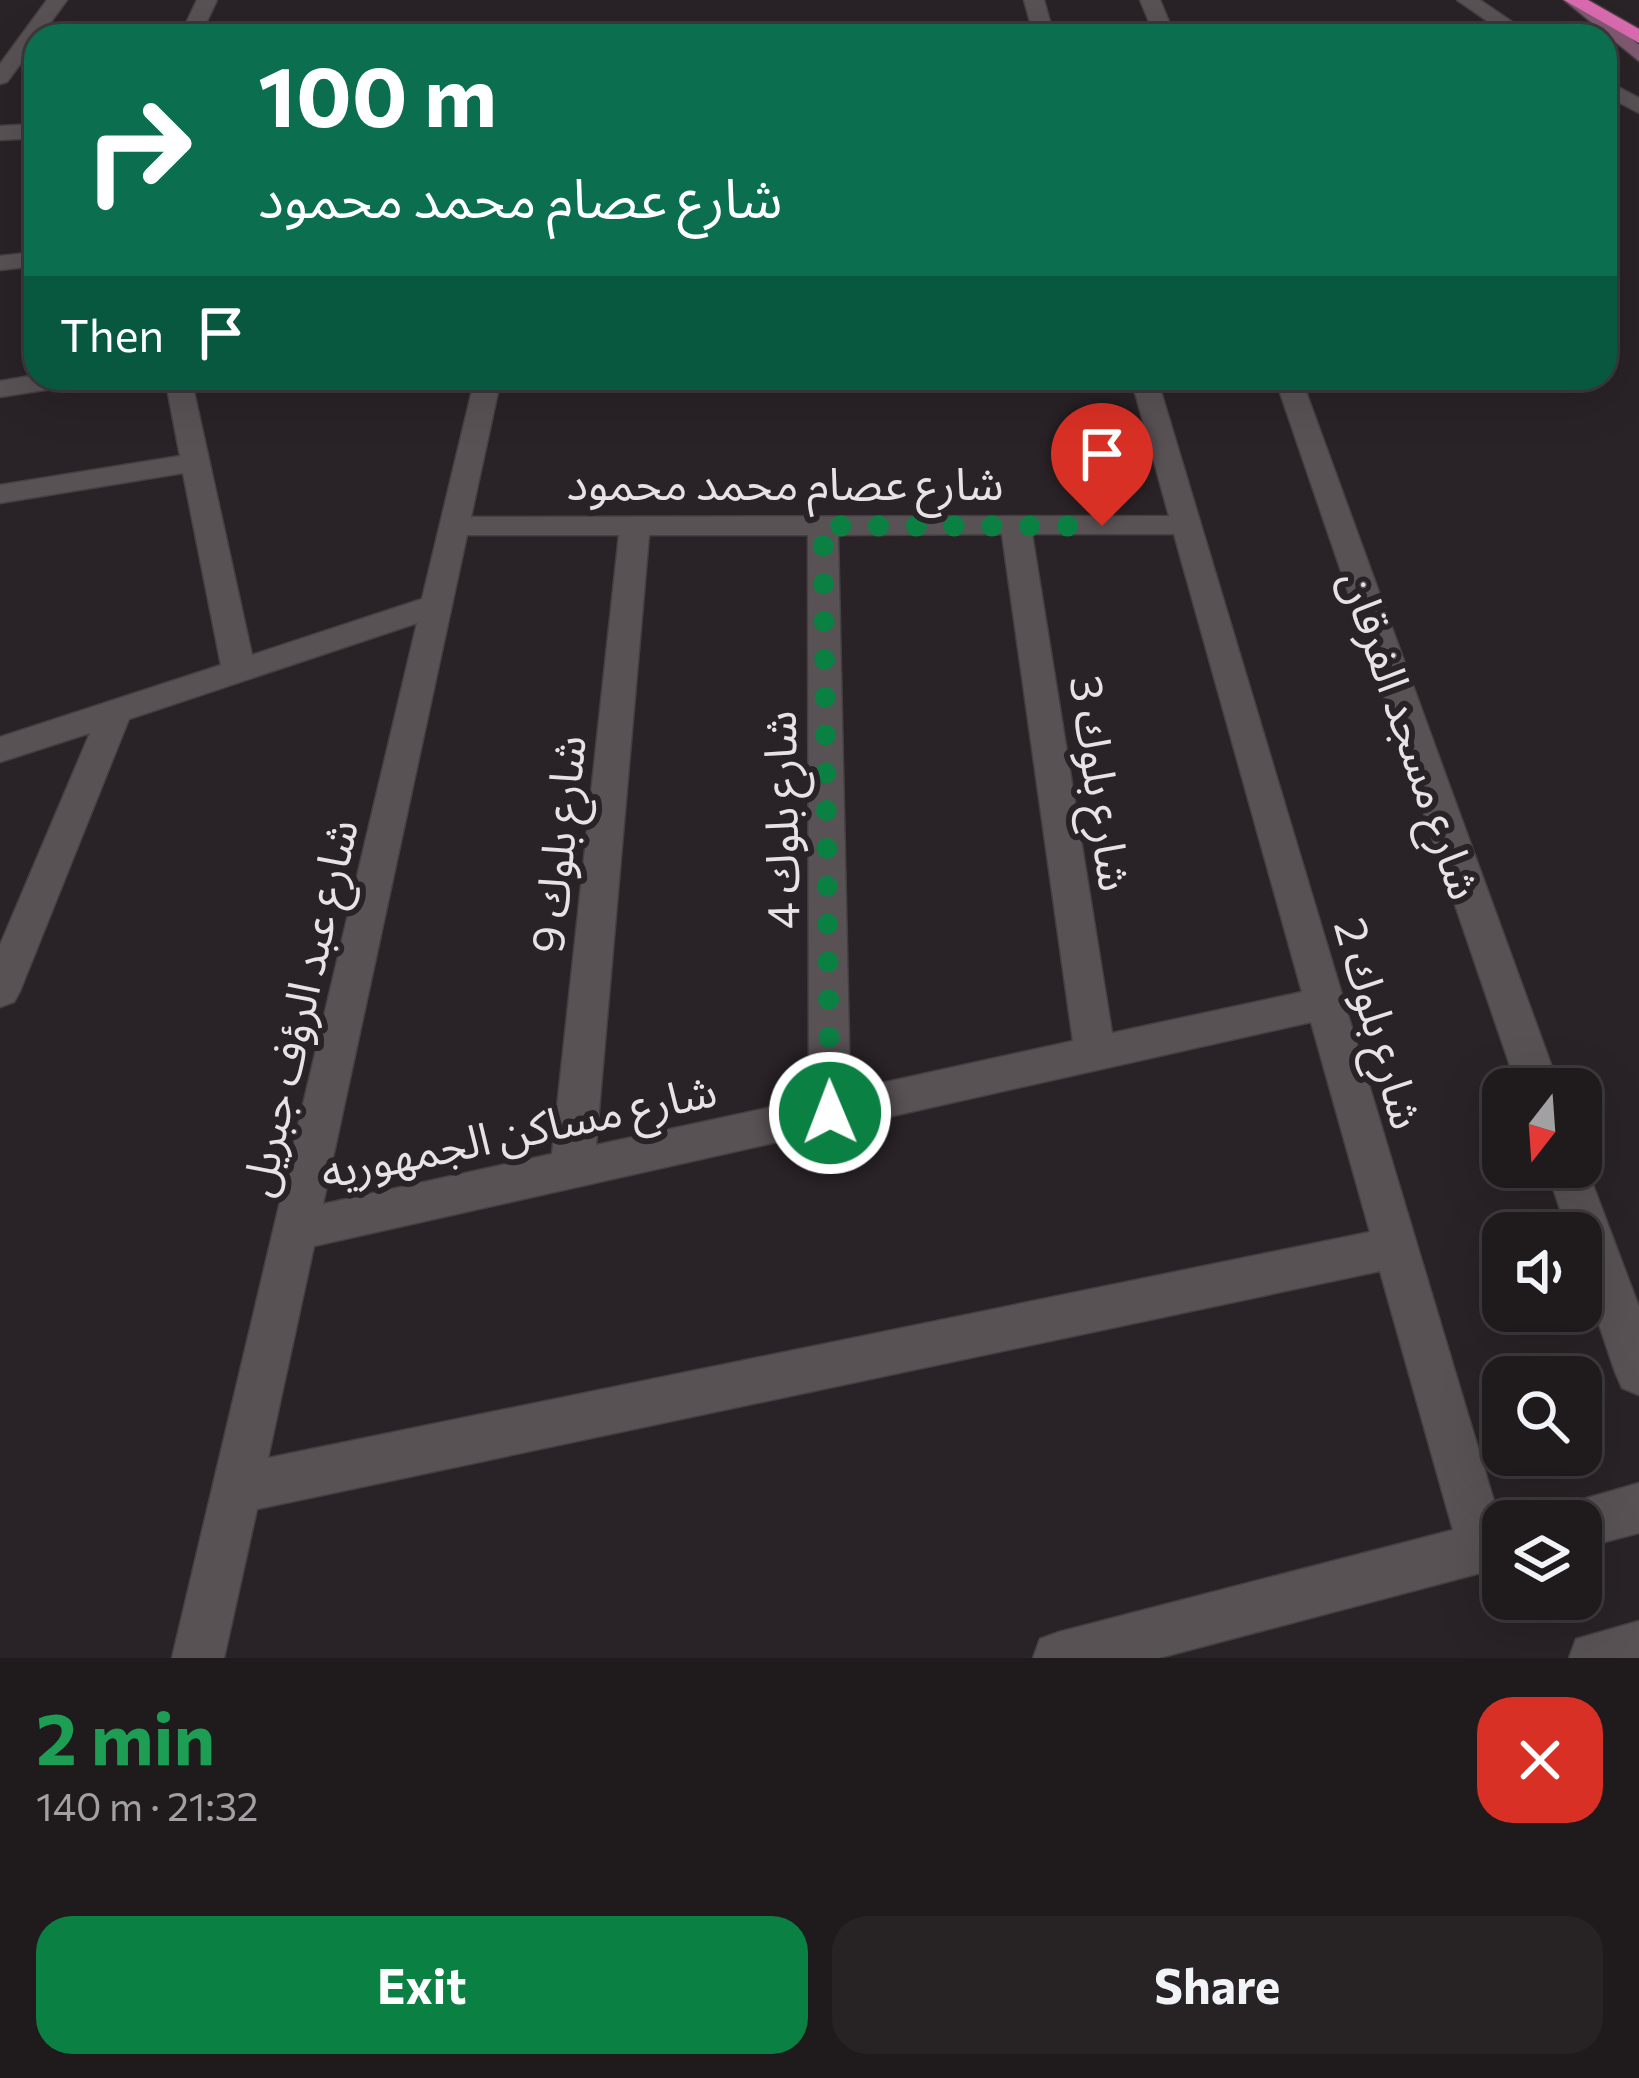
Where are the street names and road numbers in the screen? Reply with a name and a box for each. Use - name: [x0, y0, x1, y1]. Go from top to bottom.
- street label: شارع عصام محمد محمود: [566, 454, 1004, 518]
- street label: شارع مسجد الفرقان: [1322, 562, 1495, 909]
- street label: شارع بلوك 3: [1052, 672, 1145, 896]
- street label: شارع بلوك 4: [750, 710, 817, 930]
- street label: شارع بلوك 9: [517, 732, 604, 957]
- street label: شارع عبد الرؤف جبريل: [227, 813, 376, 1203]
- street label: شارع بلوك 2: [1316, 911, 1437, 1137]
- street label: شارع مساكن الجمهوريه: [315, 1060, 723, 1207]

